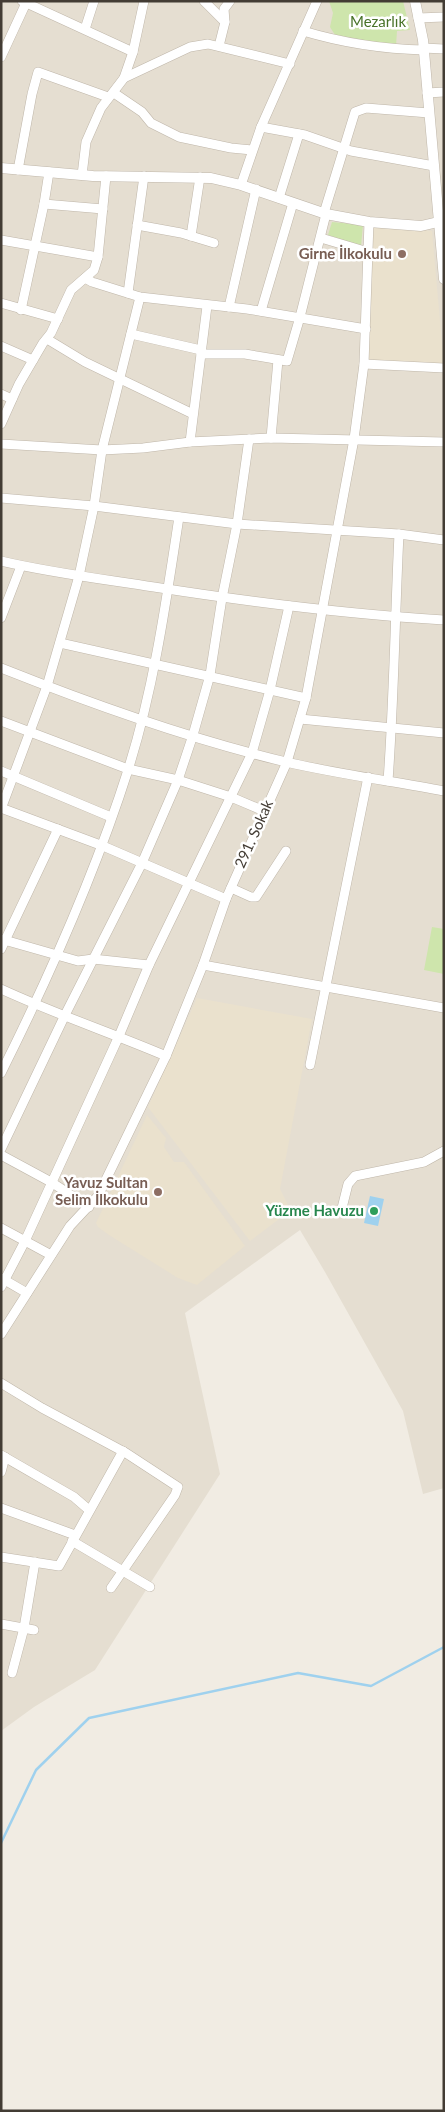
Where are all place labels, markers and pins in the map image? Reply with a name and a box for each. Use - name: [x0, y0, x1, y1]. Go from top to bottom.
- place label: Girne İlkokulu: [299, 244, 392, 262]
- marker: Girne İlkokulu: [396, 248, 408, 260]
- place label: Yavuz Sultan Selim İlkokulu: [55, 1173, 148, 1208]
- marker: Yavuz Sultan Selim İlkokulu: [152, 1186, 164, 1198]
- place label: Yüzme Havuzu: [264, 1201, 364, 1219]
- marker: Yüzme Havuzu: [368, 1205, 380, 1217]

